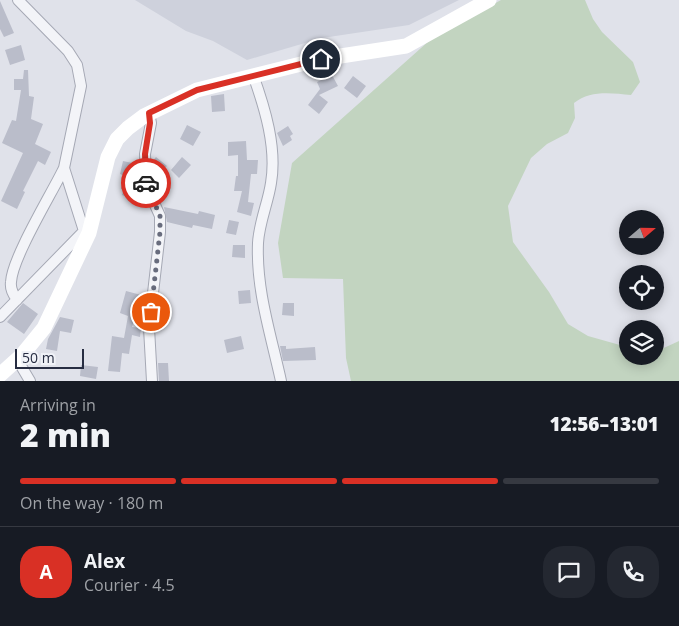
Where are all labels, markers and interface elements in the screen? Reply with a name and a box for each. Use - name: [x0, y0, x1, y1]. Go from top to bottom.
- pin: [300, 38, 342, 80]
- icon: home: [307, 45, 335, 73]
- courier: [121, 158, 171, 208]
- icon: car: [132, 169, 160, 197]
- north arrow: [619, 210, 664, 255]
- map controls: [619, 210, 664, 365]
- button: locate: [619, 265, 664, 310]
- pin: [130, 291, 172, 333]
- icon: bag: [137, 298, 165, 326]
- button: layers: [619, 320, 664, 365]
- scale bar: [15, 346, 84, 369]
- text: 50 m: [22, 348, 55, 367]
- text: Arriving in: [20, 394, 96, 416]
- text: 12:56–13:01: [549, 411, 659, 437]
- text: 2 min: [20, 413, 111, 456]
- text: On the way · 180 m: [20, 492, 163, 514]
- button: chat: [543, 546, 595, 598]
- button: phone: [607, 546, 659, 598]
- text: Alex: [84, 548, 125, 574]
- text: A: [39, 559, 53, 585]
- text: Courier · 4.5: [84, 574, 175, 596]

